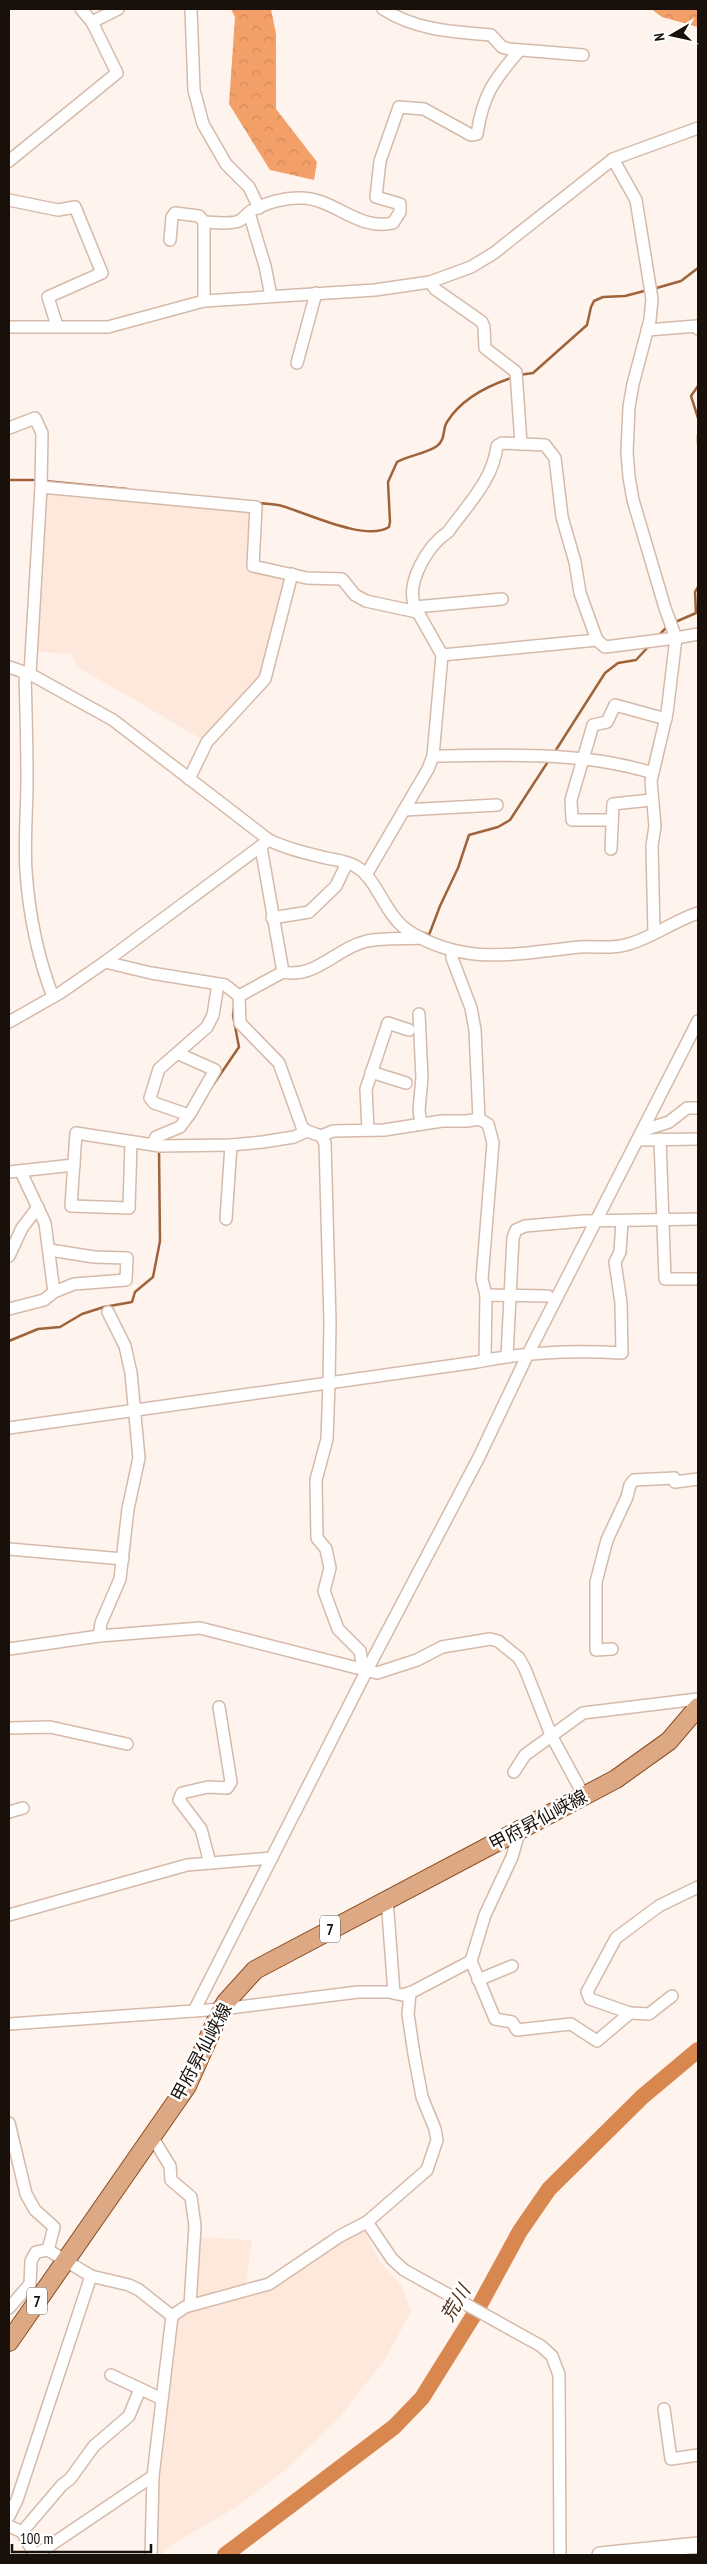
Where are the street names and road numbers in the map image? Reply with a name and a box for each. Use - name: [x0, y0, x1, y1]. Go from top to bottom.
- street label: 甲府昇仙峡線: [485, 1784, 591, 1856]
- road number: 7: [320, 1916, 340, 1942]
- street label: 甲府昇仙峡線: [165, 1999, 237, 2105]
- road number: 7: [27, 2288, 47, 2314]

